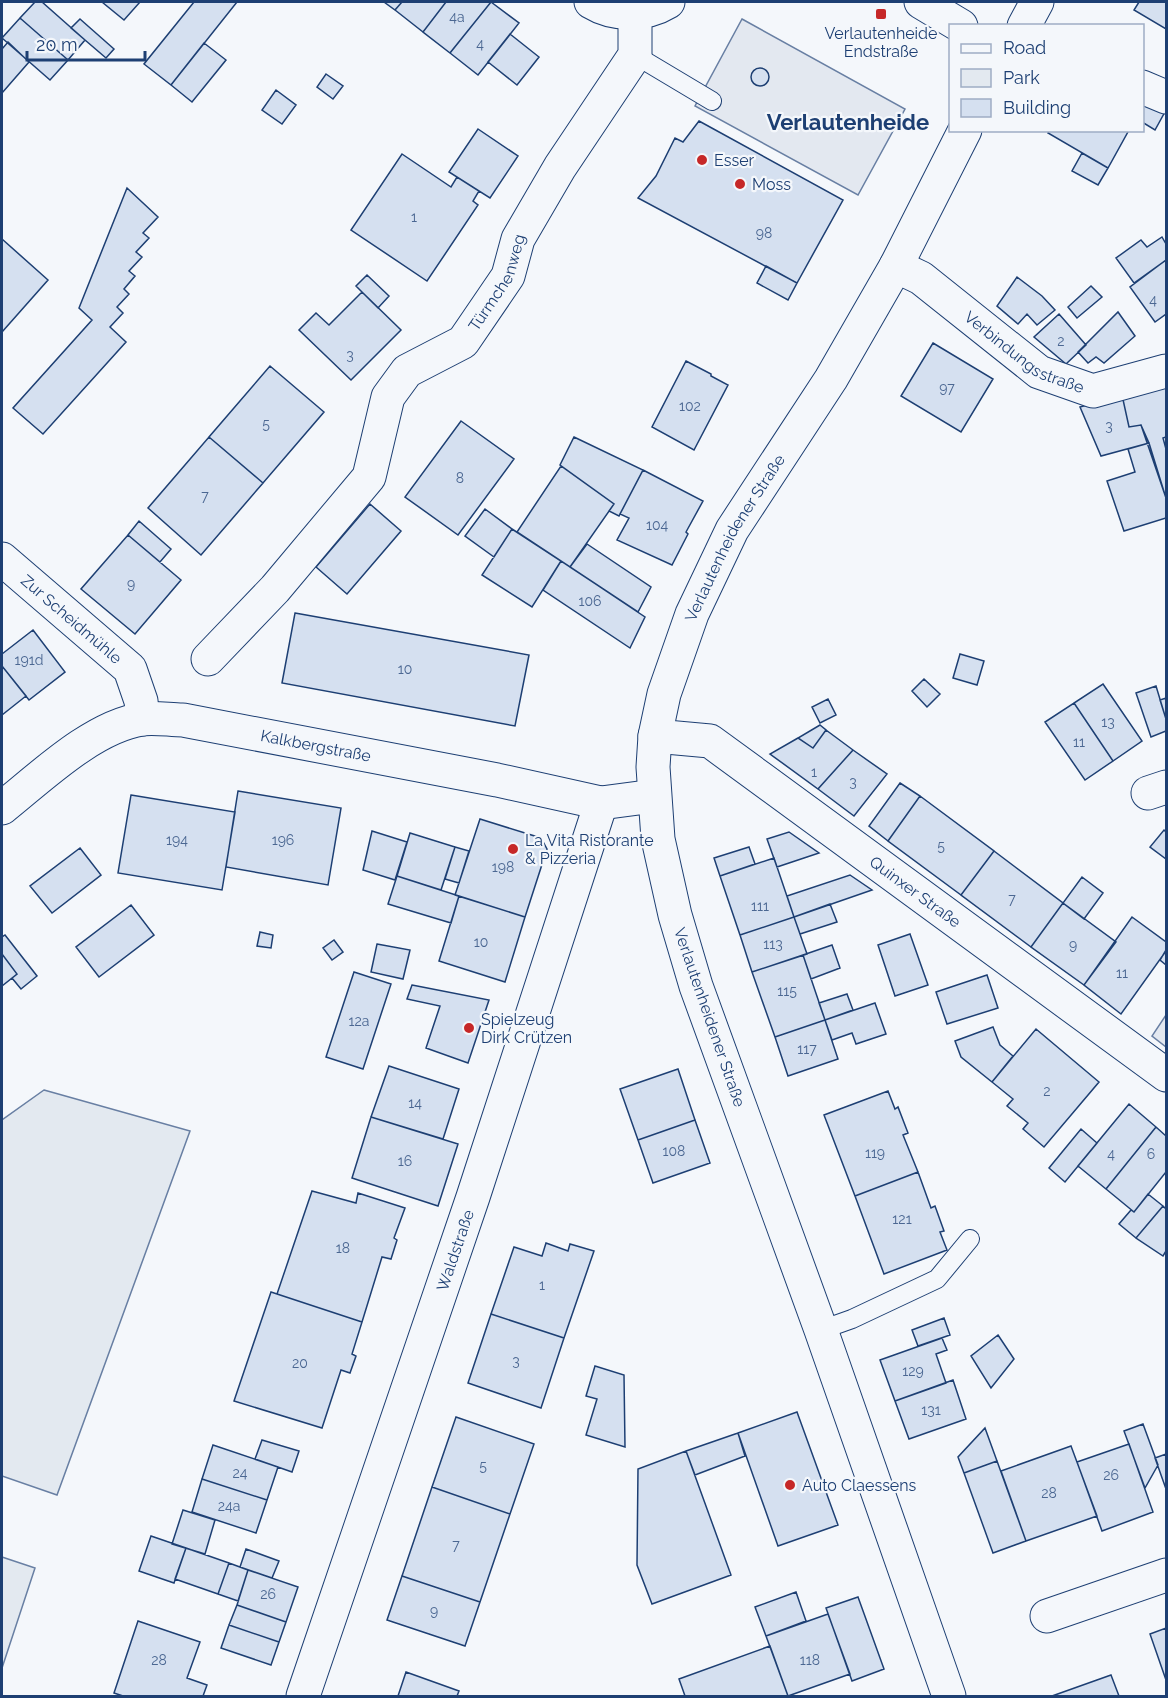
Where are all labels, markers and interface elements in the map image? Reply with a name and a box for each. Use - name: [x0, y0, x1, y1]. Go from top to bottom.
- marker: Verlautenheide Endstraße: [874, 7, 888, 21]
- house number: 4a: [449, 9, 465, 25]
- scale bar: [27, 24, 146, 62]
- place label: Verlautenheide Endstraße: [825, 24, 937, 61]
- legend: [949, 24, 1144, 132]
- text: 20 m: [36, 34, 78, 55]
- house number: 4: [476, 36, 484, 52]
- text: Road: [1003, 37, 1046, 58]
- text: Park: [1003, 67, 1040, 88]
- text: Building: [1003, 97, 1071, 118]
- district label: Verlautenheide: [767, 109, 929, 135]
- place label: Esser: [714, 151, 755, 170]
- marker: Esser: [695, 153, 709, 167]
- place label: Moss: [752, 175, 791, 194]
- marker: Moss: [733, 177, 747, 191]
- house number: 1: [411, 209, 417, 225]
- house number: 98: [756, 225, 772, 241]
- street label: Türmchenweg: [465, 232, 529, 335]
- house number: 4: [1149, 292, 1157, 308]
- street label: Verbindungsstraße: [960, 307, 1087, 397]
- house number: 2: [1057, 333, 1065, 349]
- house number: 3: [346, 347, 354, 363]
- house number: 97: [939, 380, 955, 396]
- house number: 102: [679, 398, 701, 414]
- house number: 5: [262, 416, 270, 432]
- house number: 3: [1105, 418, 1113, 434]
- street label: Verlautenheidener Straße: [681, 451, 789, 624]
- house number: 8: [456, 470, 464, 486]
- house number: 7: [201, 488, 209, 504]
- house number: 104: [646, 517, 668, 533]
- street label: Zur Scheidmühle: [17, 571, 126, 668]
- house number: 9: [127, 576, 135, 592]
- house number: 106: [578, 593, 602, 609]
- house number: 191d: [15, 652, 43, 668]
- house number: 10: [398, 661, 412, 677]
- house number: 13: [1101, 714, 1115, 730]
- street label: Kalkbergstraße: [259, 726, 373, 766]
- house number: 11: [1073, 734, 1085, 750]
- house number: 1: [811, 764, 817, 780]
- house number: 3: [849, 774, 857, 790]
- place label: La Vita Ristorante & Pizzeria: [525, 831, 654, 868]
- house number: 194: [166, 832, 188, 848]
- house number: 196: [272, 832, 294, 848]
- house number: 5: [937, 838, 945, 854]
- marker: La Vita Ristorante & Pizzeria: [506, 842, 520, 856]
- street label: Quinxer Straße: [866, 852, 965, 932]
- house number: 198: [492, 859, 514, 875]
- house number: 7: [1008, 891, 1016, 907]
- house number: 111: [751, 898, 769, 914]
- street label: Verlautenheidener Straße: [670, 925, 749, 1109]
- house number: 10: [474, 934, 488, 950]
- house number: 113: [763, 936, 783, 952]
- house number: 9: [1069, 937, 1077, 953]
- house number: 11: [1116, 965, 1128, 981]
- house number: 115: [777, 983, 797, 999]
- place label: Spielzeug Dirk Crützen: [481, 1010, 572, 1047]
- house number: 12a: [349, 1013, 369, 1029]
- marker: Spielzeug Dirk Crützen: [462, 1021, 476, 1035]
- house number: 117: [797, 1041, 817, 1057]
- house number: 2: [1043, 1083, 1051, 1099]
- house number: 14: [408, 1095, 422, 1111]
- house number: 108: [663, 1143, 685, 1159]
- house number: 119: [865, 1145, 885, 1161]
- house number: 4: [1107, 1146, 1115, 1162]
- house number: 6: [1147, 1146, 1155, 1162]
- house number: 16: [398, 1153, 412, 1169]
- street label: Waldstraße: [433, 1207, 478, 1293]
- house number: 121: [892, 1211, 912, 1227]
- house number: 18: [336, 1240, 350, 1256]
- house number: 1: [539, 1277, 545, 1293]
- house number: 3: [512, 1353, 520, 1369]
- house number: 20: [292, 1355, 308, 1371]
- house number: 129: [902, 1363, 924, 1379]
- house number: 131: [921, 1402, 941, 1418]
- house number: 5: [479, 1458, 487, 1474]
- house number: 24: [233, 1465, 248, 1481]
- house number: 26: [1103, 1467, 1119, 1483]
- place label: Auto Claessens: [802, 1476, 917, 1495]
- marker: Auto Claessens: [783, 1478, 797, 1492]
- house number: 28: [1041, 1485, 1057, 1501]
- house number: 24a: [218, 1498, 240, 1514]
- house number: 7: [452, 1537, 460, 1553]
- house number: 26: [260, 1586, 276, 1602]
- house number: 9: [430, 1603, 438, 1619]
- house number: 28: [151, 1652, 167, 1668]
- house number: 118: [800, 1652, 820, 1668]

